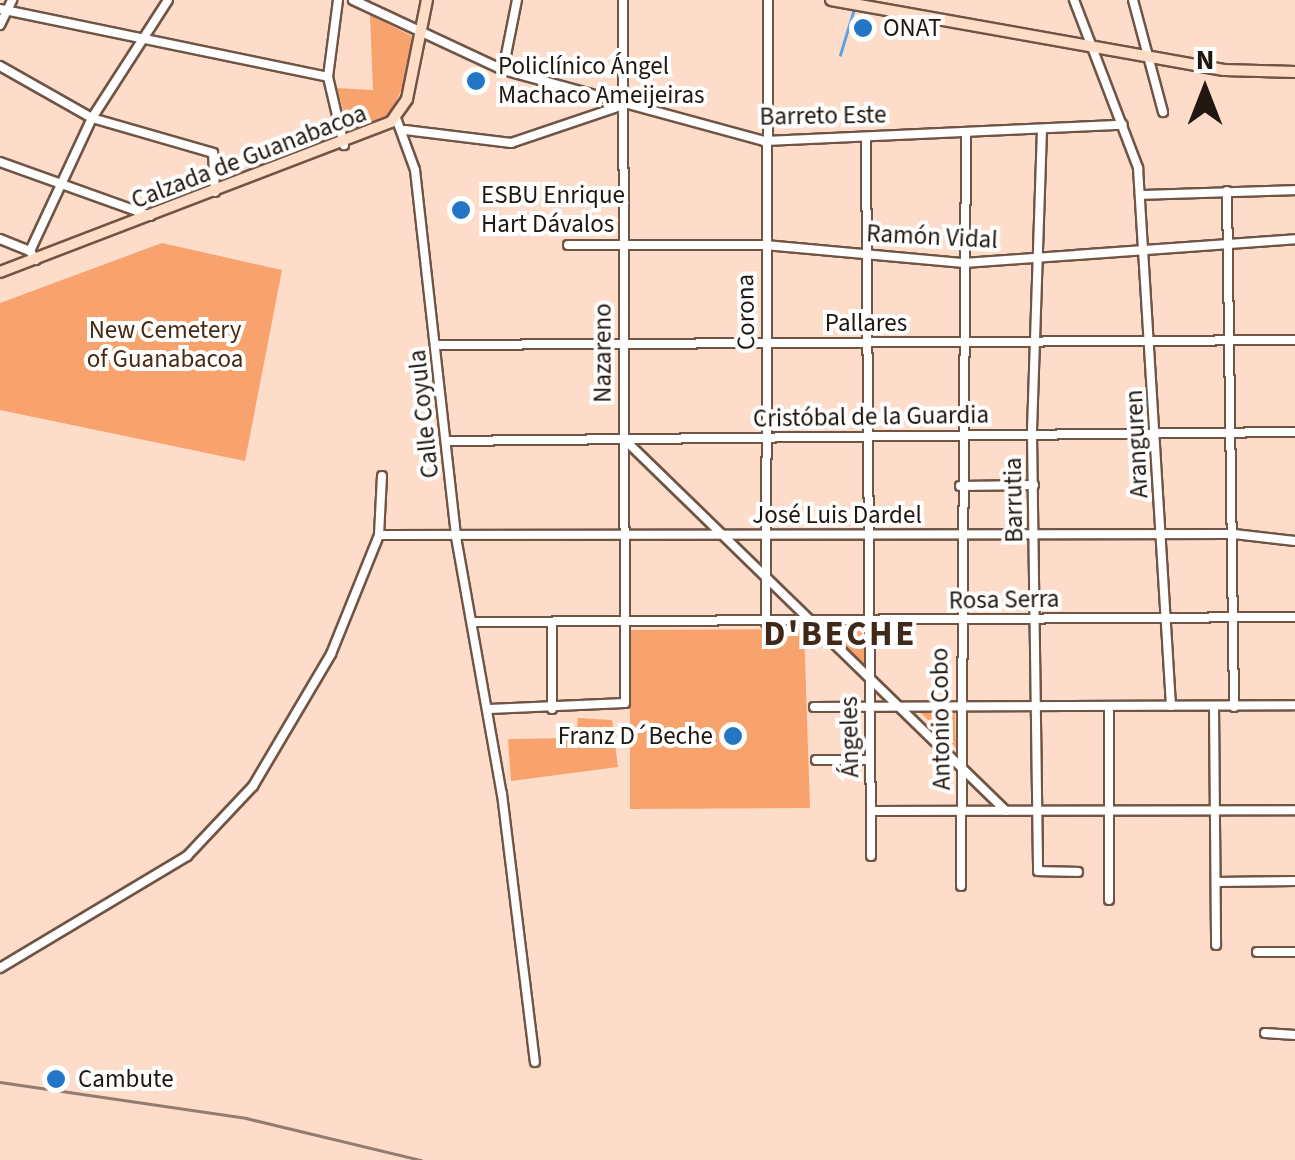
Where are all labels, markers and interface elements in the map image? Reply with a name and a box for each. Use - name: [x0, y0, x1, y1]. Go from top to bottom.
- place label: ONAT: [883, 13, 941, 43]
- marker: ONAT: [852, 17, 874, 39]
- north arrow: [1155, 40, 1255, 140]
- text: N: [1196, 40, 1214, 80]
- place label: Policlínico Ángel Machaco Ameijeiras: [498, 52, 705, 111]
- marker: Policlínico Ángel Machaco Ameijeiras: [463, 68, 489, 94]
- street label: Calzada de Guanabacoa: [127, 98, 371, 216]
- street label: Barreto Este: [759, 100, 887, 132]
- place label: ESBU Enrique Hart Dávalos: [481, 181, 625, 240]
- marker: ESBU Enrique Hart Dávalos: [450, 199, 472, 221]
- street label: Ramón Vidal: [866, 219, 998, 255]
- street label: Corona: [730, 274, 762, 350]
- street label: Nazareno: [588, 303, 618, 403]
- street label: Pallares: [825, 308, 907, 338]
- park label: New Cemetery of Guanabacoa: [87, 316, 243, 375]
- street label: Calle Coyula: [402, 348, 446, 480]
- street label: Aranguren: [1119, 389, 1155, 499]
- street label: Cristóbal de la Guardia: [753, 400, 989, 434]
- street label: Barrutia: [998, 457, 1030, 543]
- street label: José Luis Dardel: [752, 500, 922, 530]
- street label: Rosa Serra: [948, 584, 1060, 616]
- district label: D'BECHE: [763, 613, 917, 655]
- street label: Antonio Cobo: [925, 648, 957, 790]
- street label: Ángeles: [834, 696, 866, 778]
- place label: Franz D´Beche: [558, 721, 713, 751]
- marker: Franz D´Beche: [722, 725, 744, 747]
- place label: Cambute: [78, 1064, 174, 1094]
- marker: Cambute: [43, 1066, 69, 1092]

